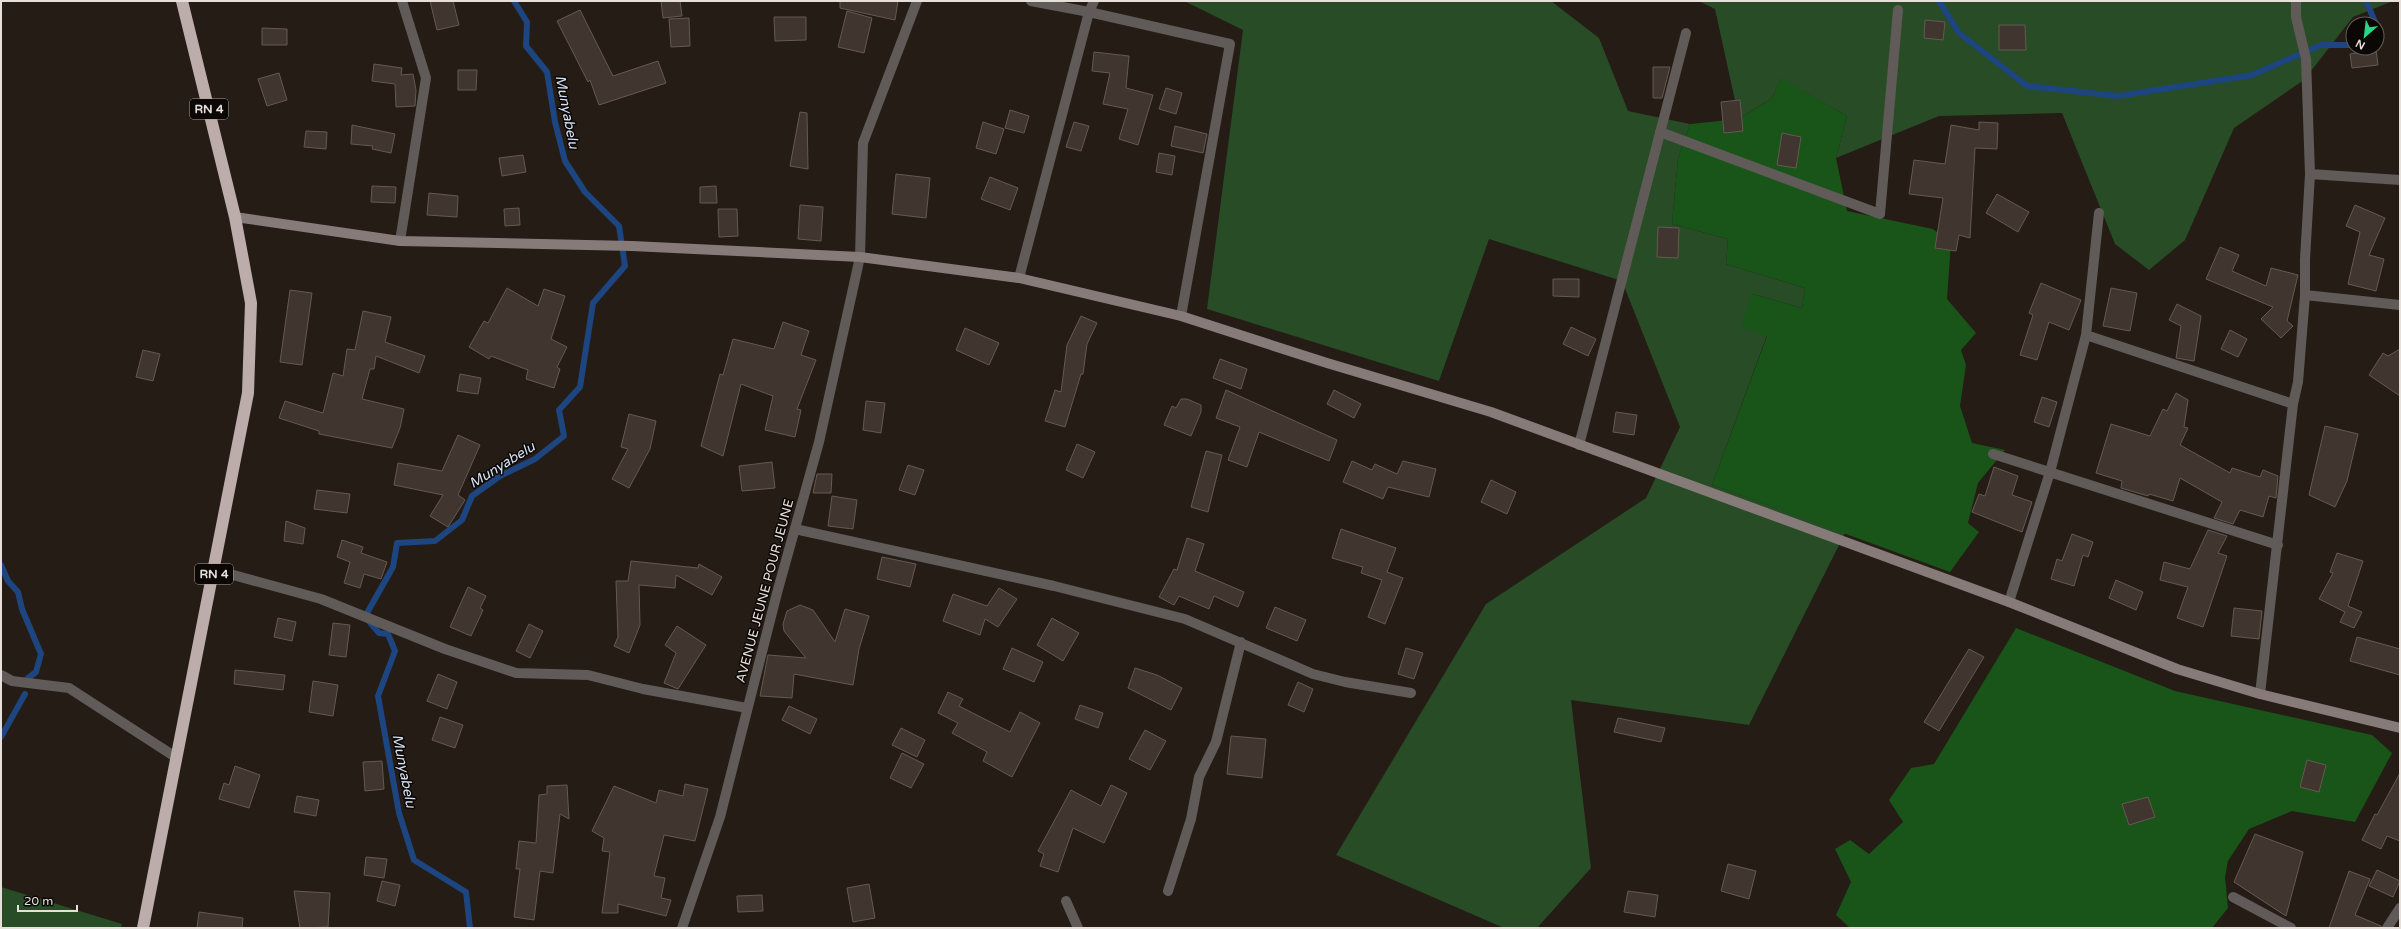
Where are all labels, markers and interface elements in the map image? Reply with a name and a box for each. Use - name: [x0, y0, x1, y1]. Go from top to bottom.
- north arrow: [2345, 16, 2385, 56]
- text: N: [2354, 37, 2367, 52]
- water label: Munyabelu: [552, 74, 583, 152]
- road number: RN 4: [190, 99, 228, 119]
- water label: Munyabelu: [466, 437, 539, 492]
- street label: AVENUE JEUNE POUR JEUNE: [733, 497, 797, 685]
- road number: RN 4: [195, 564, 233, 584]
- water label: Munyabelu: [389, 733, 420, 811]
- scale bar: [18, 887, 77, 913]
- text: 20 m: [24, 894, 53, 908]

